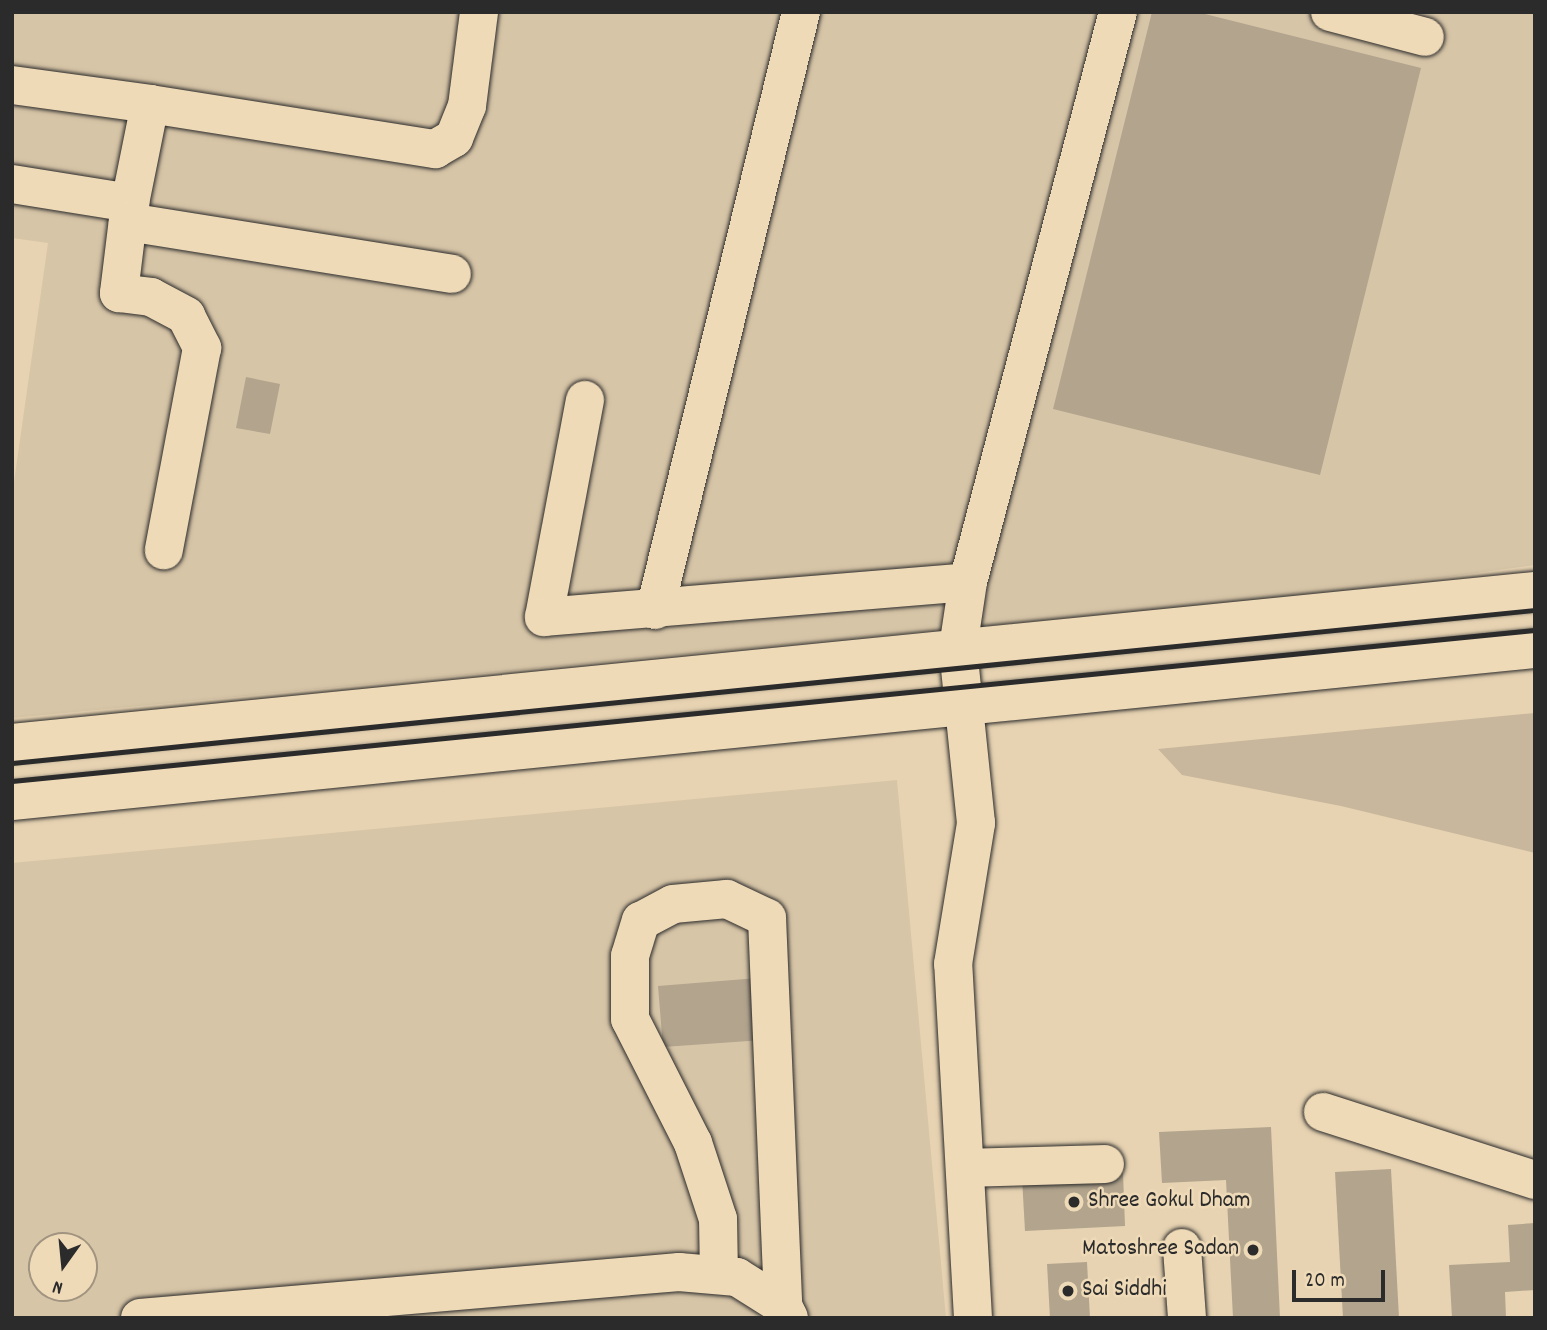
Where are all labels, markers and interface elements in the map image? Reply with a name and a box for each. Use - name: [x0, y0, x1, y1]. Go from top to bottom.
- place label: Shree Gokul Dham: [1088, 1188, 1250, 1216]
- marker: Shree Gokul Dham: [1066, 1194, 1082, 1210]
- north arrow: [28, 1232, 98, 1302]
- place label: Matoshree Sadan: [1082, 1236, 1239, 1264]
- marker: Matoshree Sadan: [1245, 1242, 1261, 1258]
- scale bar: [1295, 1256, 1388, 1300]
- text: 20 m: [1305, 1267, 1345, 1297]
- text: N: [50, 1272, 66, 1300]
- place label: Sai Siddhi: [1082, 1277, 1167, 1305]
- marker: Sai Siddhi: [1060, 1283, 1076, 1299]

